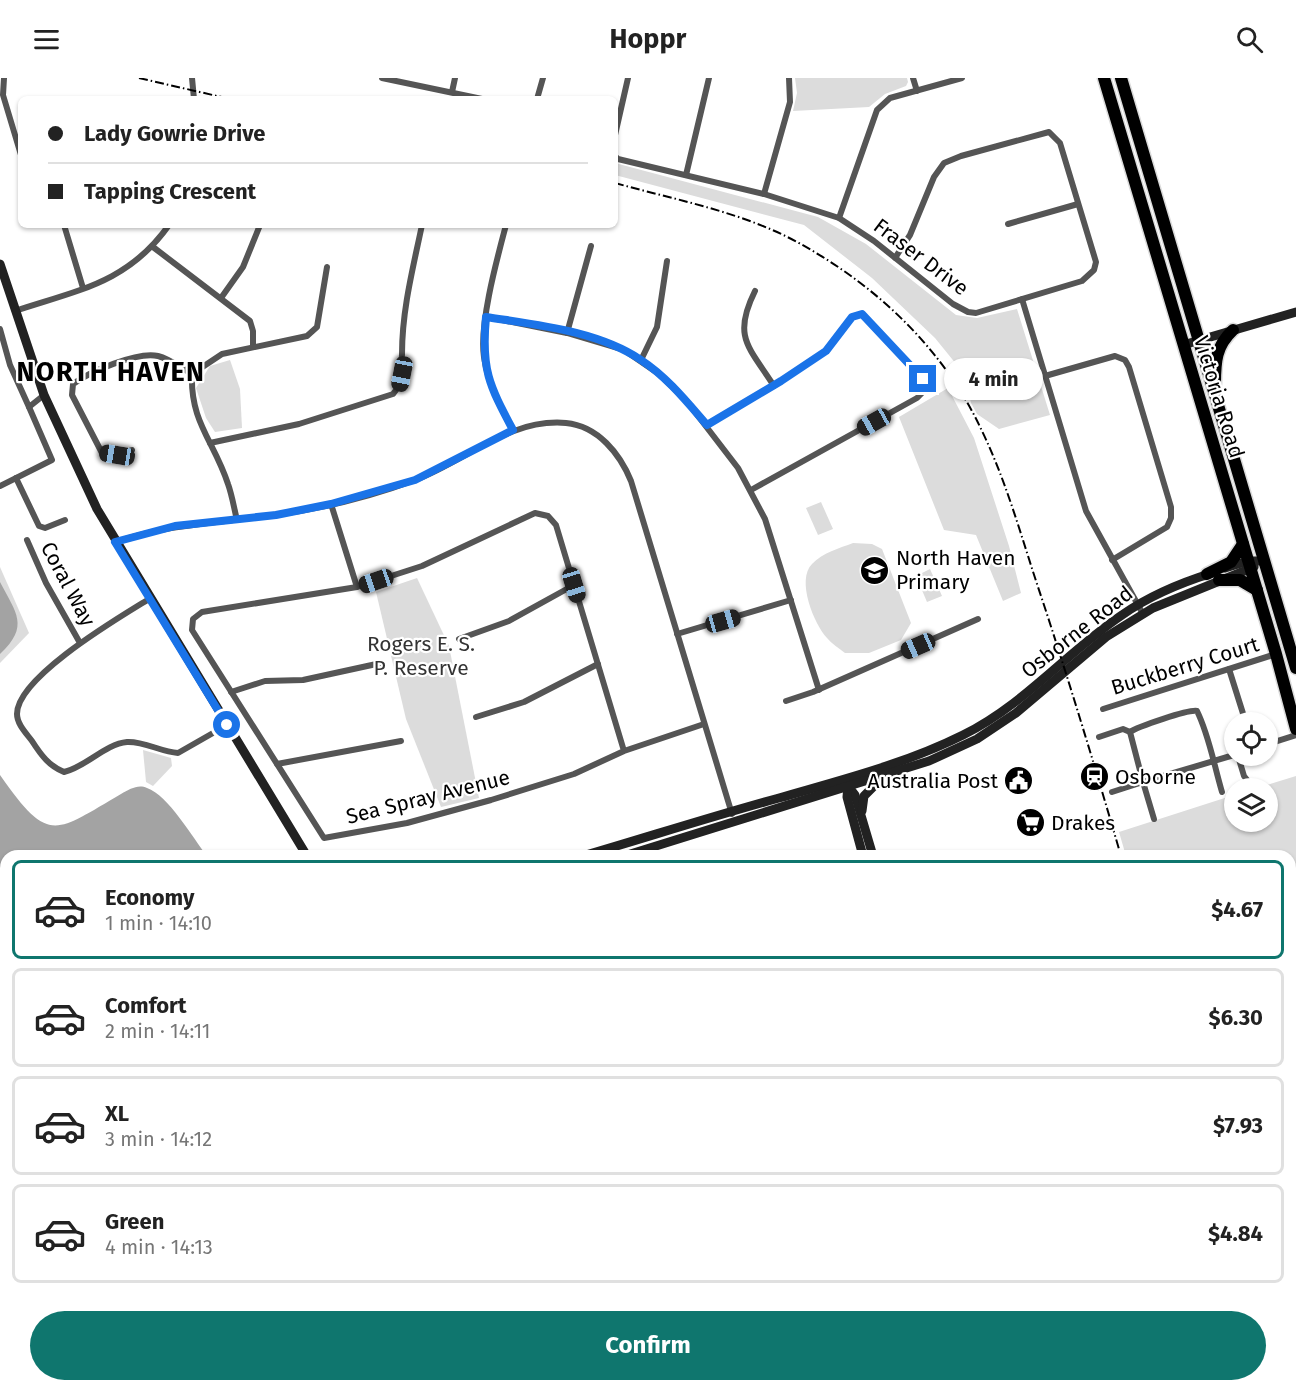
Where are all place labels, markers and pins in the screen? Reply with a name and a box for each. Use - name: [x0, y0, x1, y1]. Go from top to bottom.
- place label: North Haven Primary: [896, 545, 1016, 595]
- school or university icon: North Haven Primary: [859, 554, 891, 586]
- station icon: Osborne: [1078, 761, 1110, 793]
- place label: Osborne: [1115, 764, 1196, 790]
- public building icon: Australia Post: [1003, 765, 1035, 797]
- place label: Australia Post: [867, 768, 998, 794]
- supermarket icon: Drakes: [1014, 807, 1046, 839]
- place label: Drakes: [1051, 810, 1115, 836]

